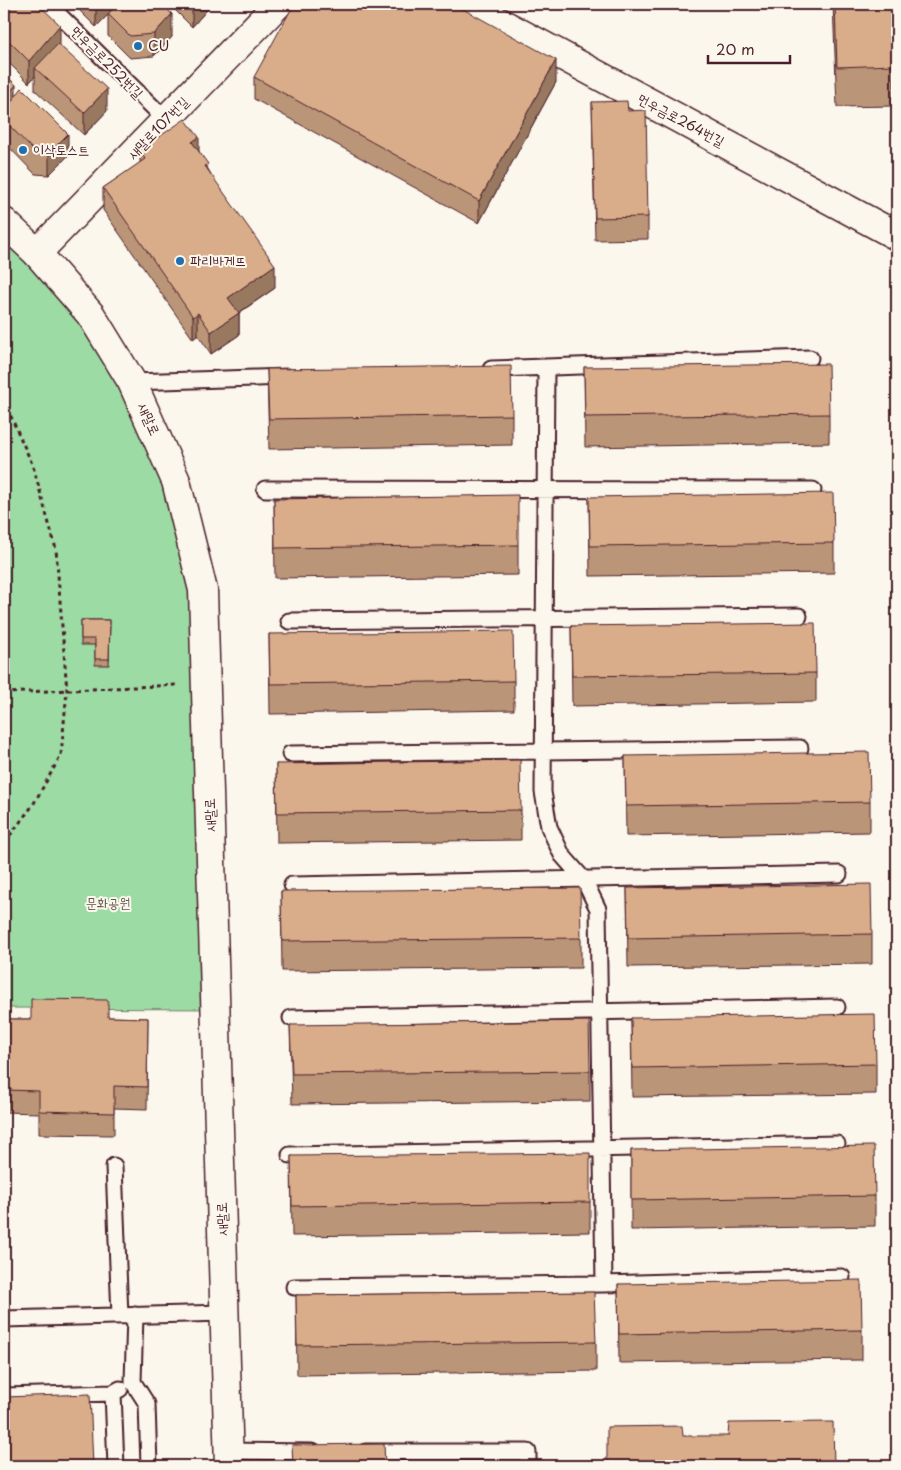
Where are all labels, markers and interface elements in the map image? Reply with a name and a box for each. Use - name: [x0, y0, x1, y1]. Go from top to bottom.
- street label: 먼우금로252번길: [66, 20, 149, 103]
- scale bar: [708, 32, 791, 64]
- place label: CU: [148, 35, 169, 56]
- text: 20 m: [716, 37, 755, 60]
- marker: CU: [132, 40, 144, 52]
- street label: 먼우금로264번길: [634, 88, 729, 152]
- street label: 새말로107번길: [122, 91, 194, 164]
- place label: 이삭토스트: [33, 139, 89, 160]
- marker: 이삭토스트: [17, 144, 29, 156]
- place label: 파리바게뜨: [190, 250, 246, 271]
- marker: 파리바게뜨: [174, 255, 186, 267]
- street label: 새말로: [133, 399, 166, 439]
- street label: 새말로: [198, 798, 221, 832]
- park label: 문화공원: [85, 892, 131, 913]
- street label: 새말로: [210, 1202, 233, 1236]

